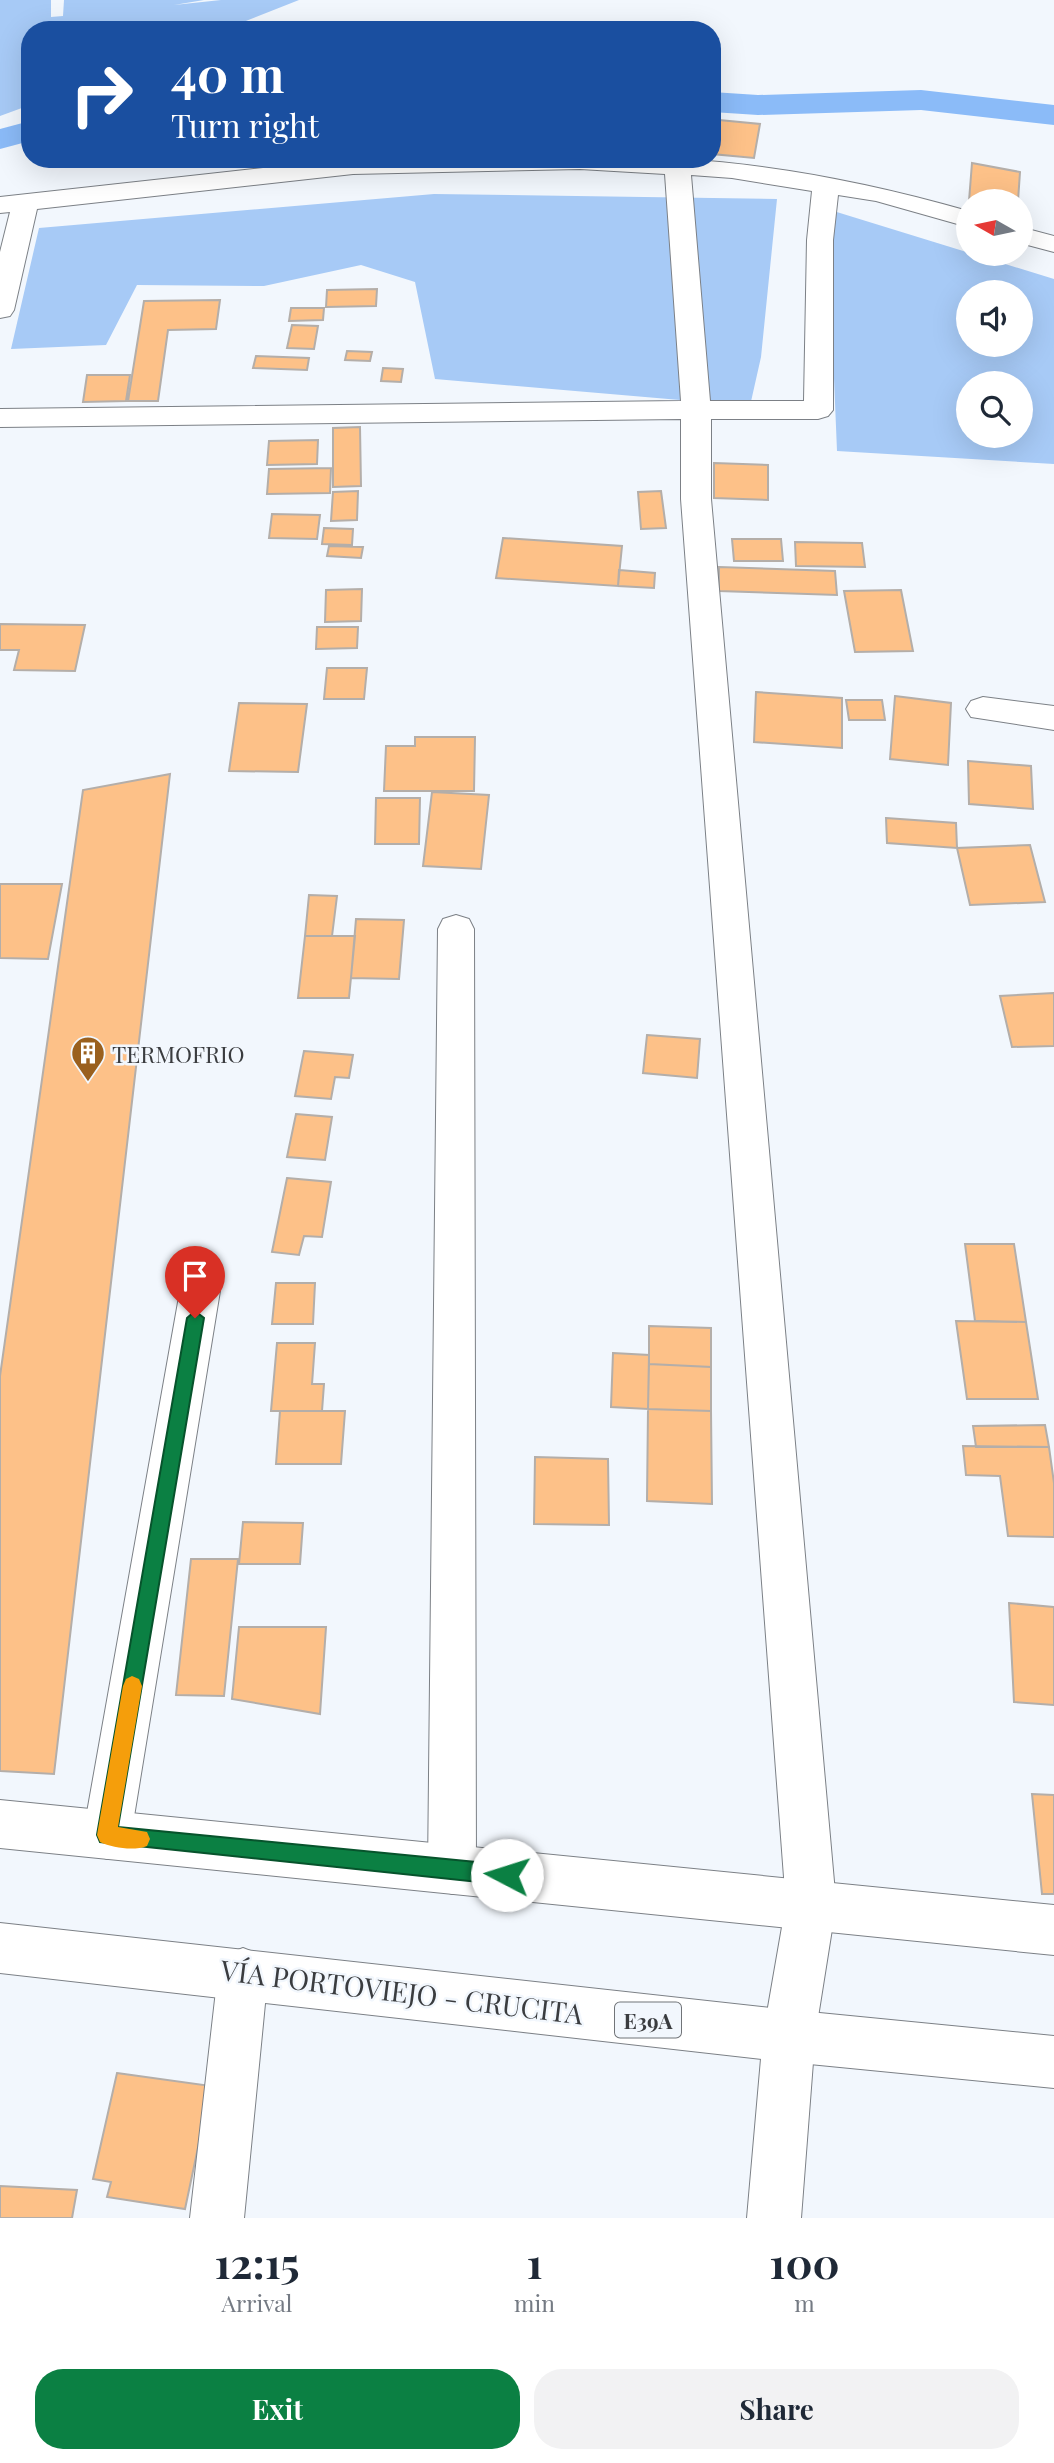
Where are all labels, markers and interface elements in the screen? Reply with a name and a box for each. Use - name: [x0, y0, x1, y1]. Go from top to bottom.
- text: 40 m: [171, 40, 284, 105]
- icon: right: [56, 49, 147, 140]
- text: Turn right: [171, 103, 319, 146]
- north arrow: [956, 189, 1032, 266]
- map controls: [956, 189, 1033, 448]
- button: sound: [956, 280, 1033, 357]
- button: search: [956, 371, 1033, 448]
- building icon: TERMOFRIO: [69, 1034, 107, 1083]
- place label: TERMOFRIO: [112, 1038, 245, 1069]
- pin: [165, 1246, 225, 1318]
- icon: arrive: [176, 1257, 214, 1295]
- position arrow: [470, 1838, 544, 1912]
- street label: VÍA PORTOVIEJO - CRUCITA: [218, 1950, 586, 2032]
- road number: E39A: [615, 2002, 681, 2038]
- text: 12:15: [214, 2234, 300, 2290]
- text: 1: [526, 2234, 542, 2290]
- text: 100: [769, 2234, 840, 2290]
- text: Arrival: [222, 2287, 292, 2318]
- text: min: [514, 2287, 555, 2318]
- text: m: [794, 2287, 815, 2318]
- button: Exit: [35, 2369, 520, 2449]
- button: Share: [534, 2369, 1019, 2449]

